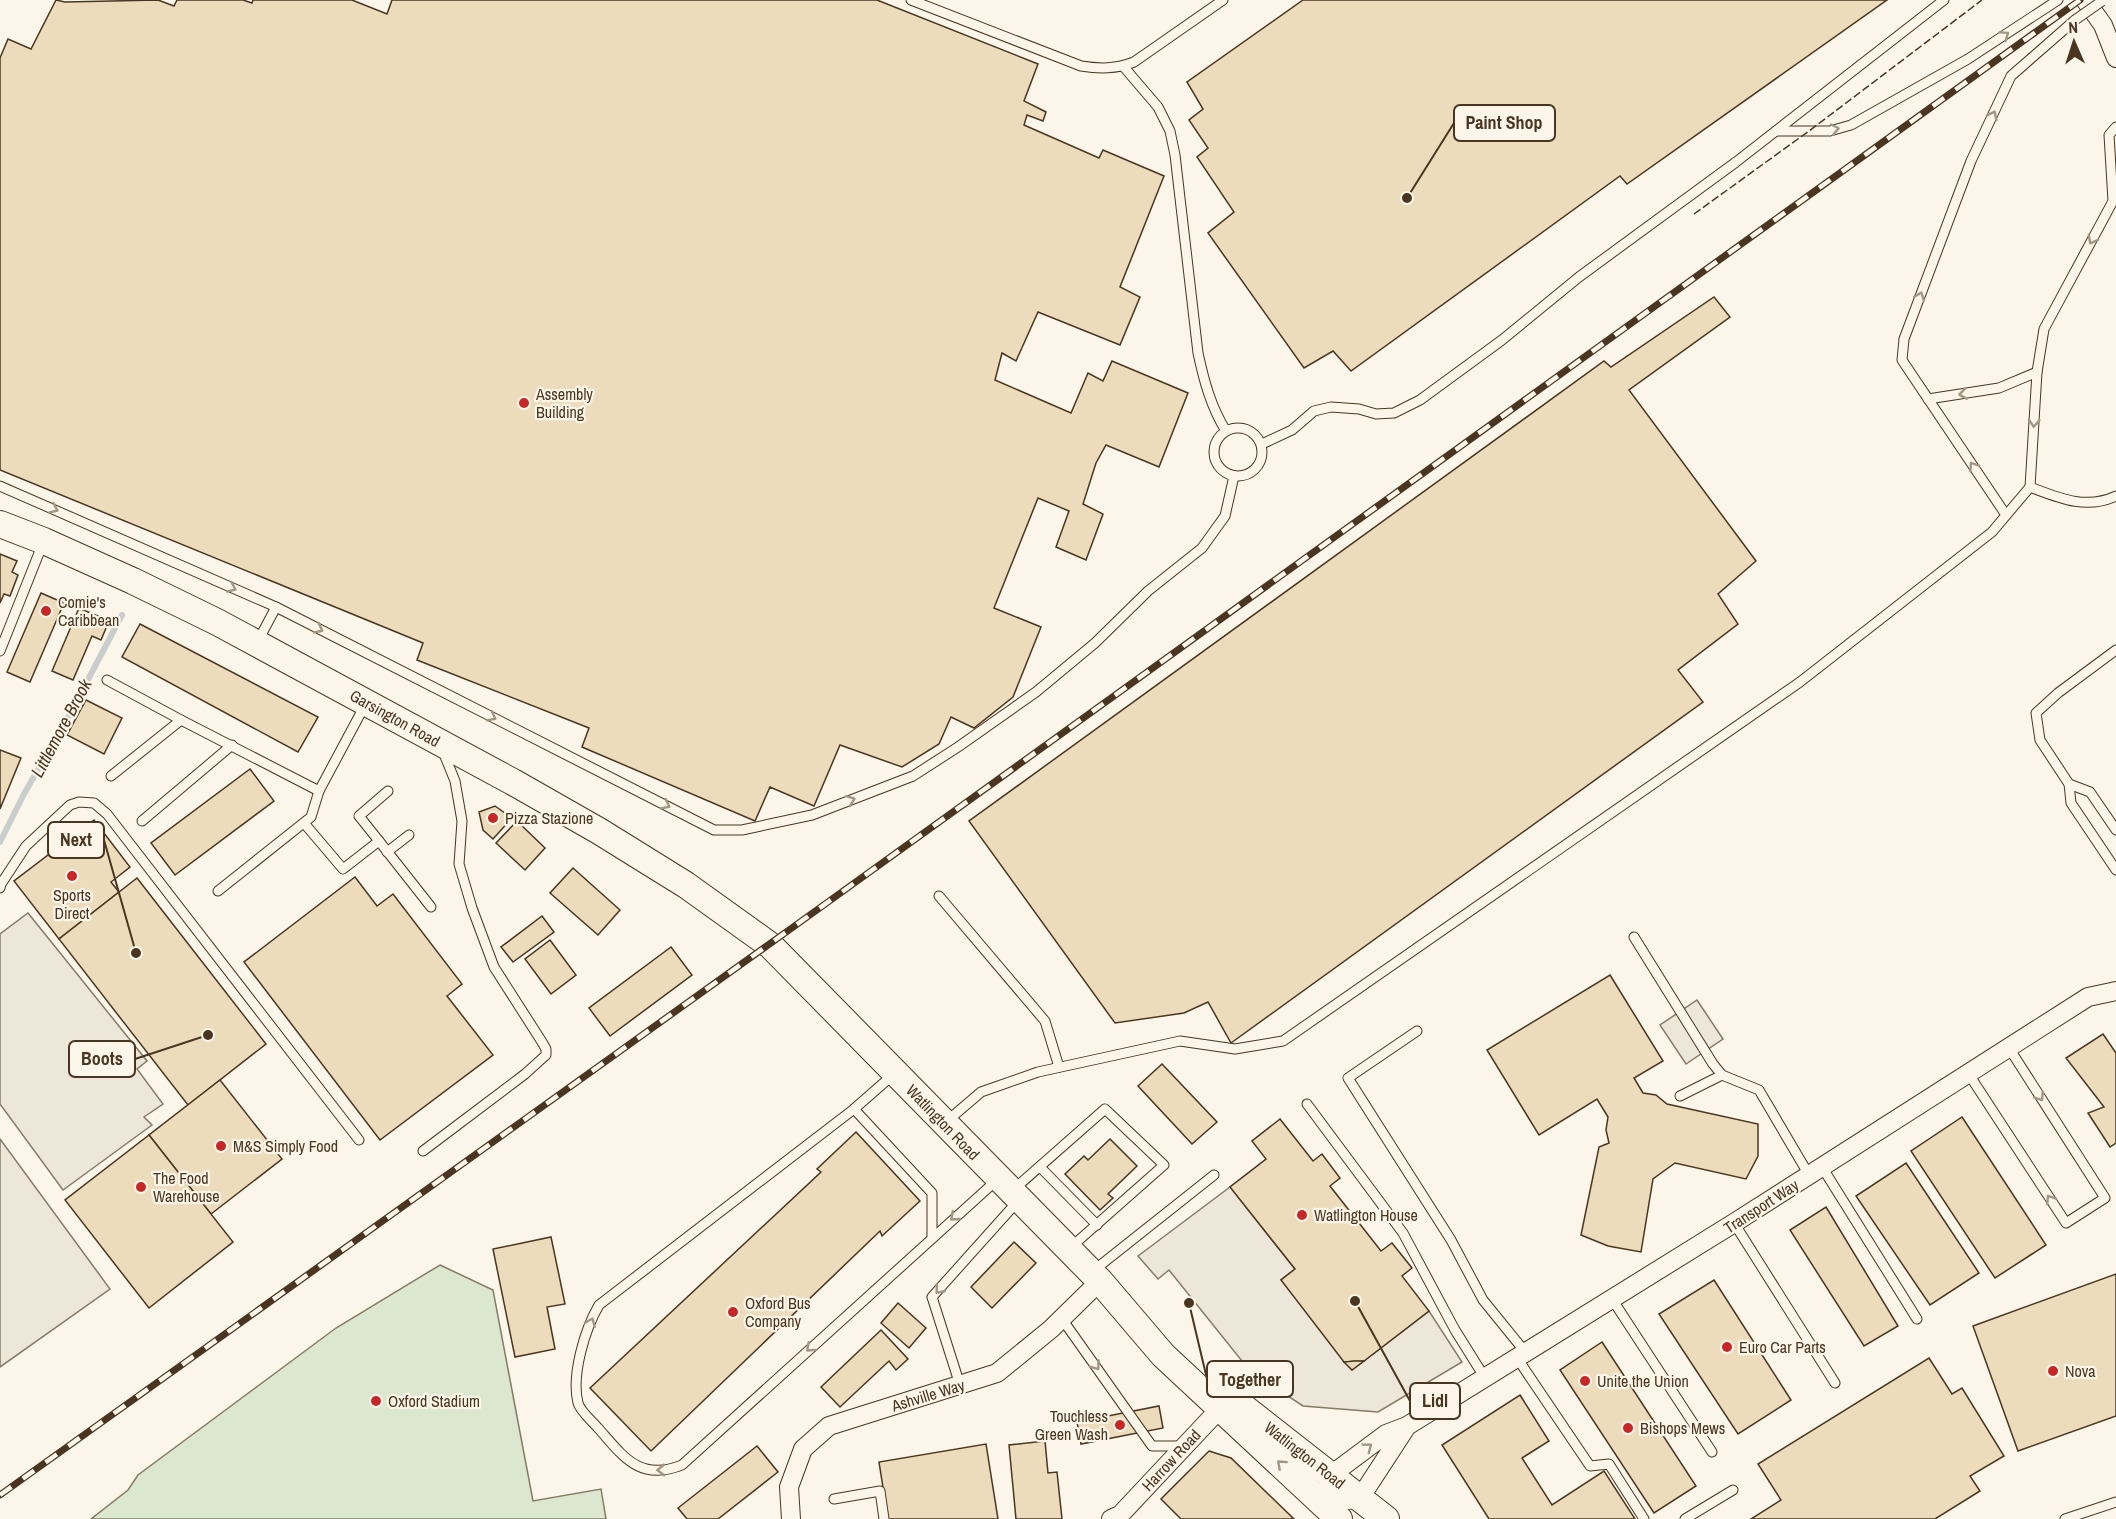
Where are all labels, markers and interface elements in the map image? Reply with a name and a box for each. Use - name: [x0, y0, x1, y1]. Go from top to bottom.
- north arrow: [2044, 12, 2104, 72]
- text: N: [2068, 16, 2079, 38]
- one-way arrow: [1998, 31, 2009, 42]
- callout: Paint Shop: [1454, 105, 1555, 141]
- text: Paint Shop: [1465, 110, 1543, 135]
- one-way arrow: [1985, 110, 1997, 121]
- one-way arrow: [1829, 123, 1839, 136]
- one-way arrow: [2088, 234, 2099, 245]
- one-way arrow: [1912, 291, 1925, 302]
- place label: Assembly Building: [535, 383, 593, 423]
- one-way arrow: [1958, 387, 1968, 400]
- marker: Assembly Building: [517, 396, 531, 410]
- one-way arrow: [2027, 418, 2040, 427]
- one-way arrow: [1969, 462, 1980, 473]
- one-way arrow: [47, 502, 58, 514]
- one-way arrow: [226, 580, 237, 592]
- place label: Comie's Caribbean: [58, 591, 119, 631]
- marker: Comie's Caribbean: [39, 604, 53, 618]
- one-way arrow: [312, 621, 323, 633]
- water label: Littlemore Brook: [25, 674, 98, 782]
- street label: Garsington Road: [346, 684, 444, 752]
- one-way arrow: [486, 710, 497, 721]
- one-way arrow: [845, 794, 856, 807]
- one-way arrow: [660, 798, 671, 810]
- place label: Pizza Stazione: [505, 807, 593, 829]
- marker: Pizza Stazione: [486, 811, 500, 825]
- callout: Next: [48, 822, 104, 858]
- text: Next: [60, 827, 92, 852]
- marker: Sports Direct: [65, 869, 79, 883]
- place label: Sports Direct: [53, 884, 91, 924]
- callout: Boots: [69, 1041, 135, 1077]
- text: Boots: [81, 1046, 123, 1071]
- street label: Watlington Road: [901, 1079, 985, 1165]
- one-way arrow: [2033, 1090, 2044, 1101]
- place label: M&S Simply Food: [233, 1135, 338, 1157]
- marker: M&S Simply Food: [214, 1139, 228, 1153]
- place label: The Food Warehouse: [153, 1167, 220, 1207]
- street label: Transport Way: [1719, 1173, 1803, 1238]
- marker: The Food Warehouse: [134, 1180, 148, 1194]
- one-way arrow: [2047, 1195, 2058, 1206]
- place label: Watlington House: [1314, 1204, 1418, 1226]
- marker: Watlington House: [1295, 1208, 1309, 1222]
- one-way arrow: [950, 1210, 961, 1221]
- one-way arrow: [935, 1283, 946, 1294]
- place label: Oxford Bus Company: [745, 1292, 811, 1332]
- marker: Oxford Bus Company: [726, 1305, 740, 1319]
- one-way arrow: [584, 1318, 596, 1329]
- place label: Euro Car Parts: [1739, 1336, 1826, 1358]
- marker: Euro Car Parts: [1720, 1340, 1734, 1354]
- one-way arrow: [806, 1341, 816, 1352]
- one-way arrow: [1089, 1360, 1100, 1371]
- place label: Nova: [2065, 1360, 2096, 1382]
- callout: Together: [1207, 1361, 1293, 1397]
- marker: Nova: [2046, 1364, 2060, 1378]
- text: Together: [1219, 1367, 1281, 1392]
- place label: Unite the Union: [1597, 1370, 1689, 1392]
- street label: Ashville Way: [888, 1373, 968, 1417]
- marker: Unite the Union: [1578, 1374, 1592, 1388]
- callout: Lidl: [1410, 1383, 1460, 1419]
- text: Lidl: [1422, 1388, 1448, 1413]
- place label: Oxford Stadium: [388, 1390, 480, 1412]
- marker: Oxford Stadium: [369, 1394, 383, 1408]
- place label: Touchless Green Wash: [1035, 1405, 1108, 1445]
- street label: Watlington Road: [1260, 1416, 1350, 1494]
- place label: Bishops Mews: [1640, 1417, 1725, 1439]
- marker: Touchless Green Wash: [1113, 1418, 1127, 1432]
- marker: Bishops Mews: [1621, 1421, 1635, 1435]
- street label: Harrow Road: [1137, 1424, 1205, 1496]
- one-way arrow: [1361, 1444, 1372, 1455]
- one-way arrow: [1277, 1460, 1288, 1471]
- one-way arrow: [656, 1463, 665, 1476]

